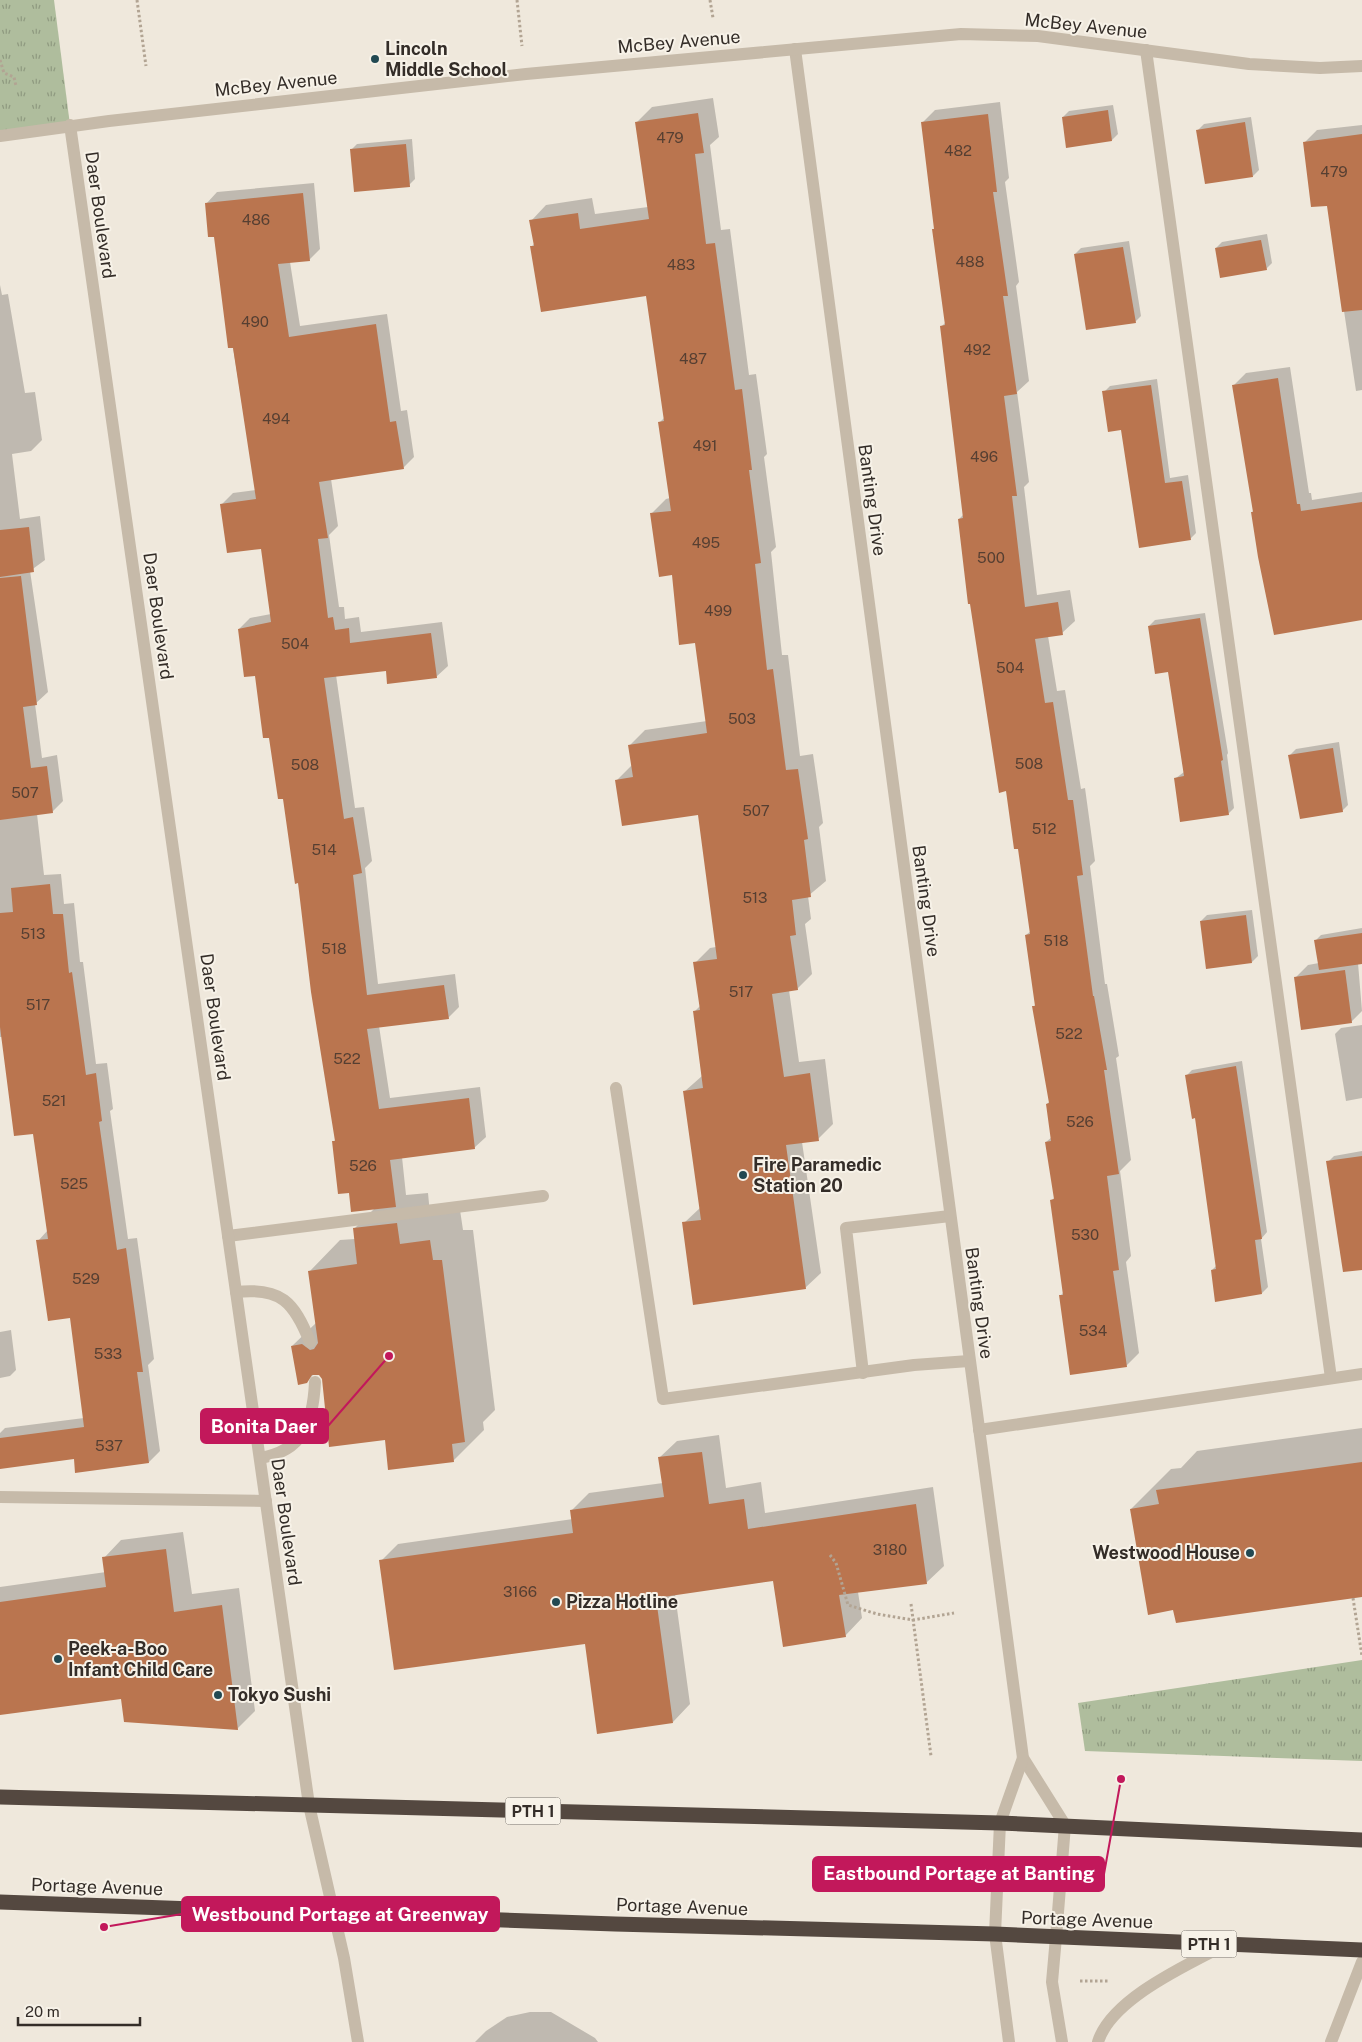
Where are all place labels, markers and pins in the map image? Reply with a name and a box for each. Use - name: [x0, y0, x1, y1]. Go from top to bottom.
- place label: Lincoln Middle School: [385, 38, 508, 80]
- marker: Lincoln Middle School: [369, 53, 381, 65]
- place label: Fire Paramedic Station 20: [753, 1154, 882, 1196]
- marker: Fire Paramedic Station 20: [737, 1169, 749, 1181]
- callout: Bonita Daer: [201, 1409, 328, 1443]
- place label: Westwood House: [1092, 1542, 1240, 1563]
- marker: Westwood House: [1244, 1547, 1256, 1559]
- place label: Pizza Hotline: [566, 1591, 678, 1612]
- marker: Pizza Hotline: [550, 1596, 562, 1608]
- place label: Peek-a-Boo Infant Child Care: [68, 1638, 213, 1680]
- marker: Peek-a-Boo Infant Child Care: [52, 1653, 64, 1665]
- place label: Tokyo Sushi: [228, 1684, 331, 1705]
- marker: Tokyo Sushi: [212, 1689, 224, 1701]
- callout: Eastbound Portage at Banting: [813, 1857, 1104, 1891]
- callout: Westbound Portage at Greenway: [182, 1897, 499, 1931]

